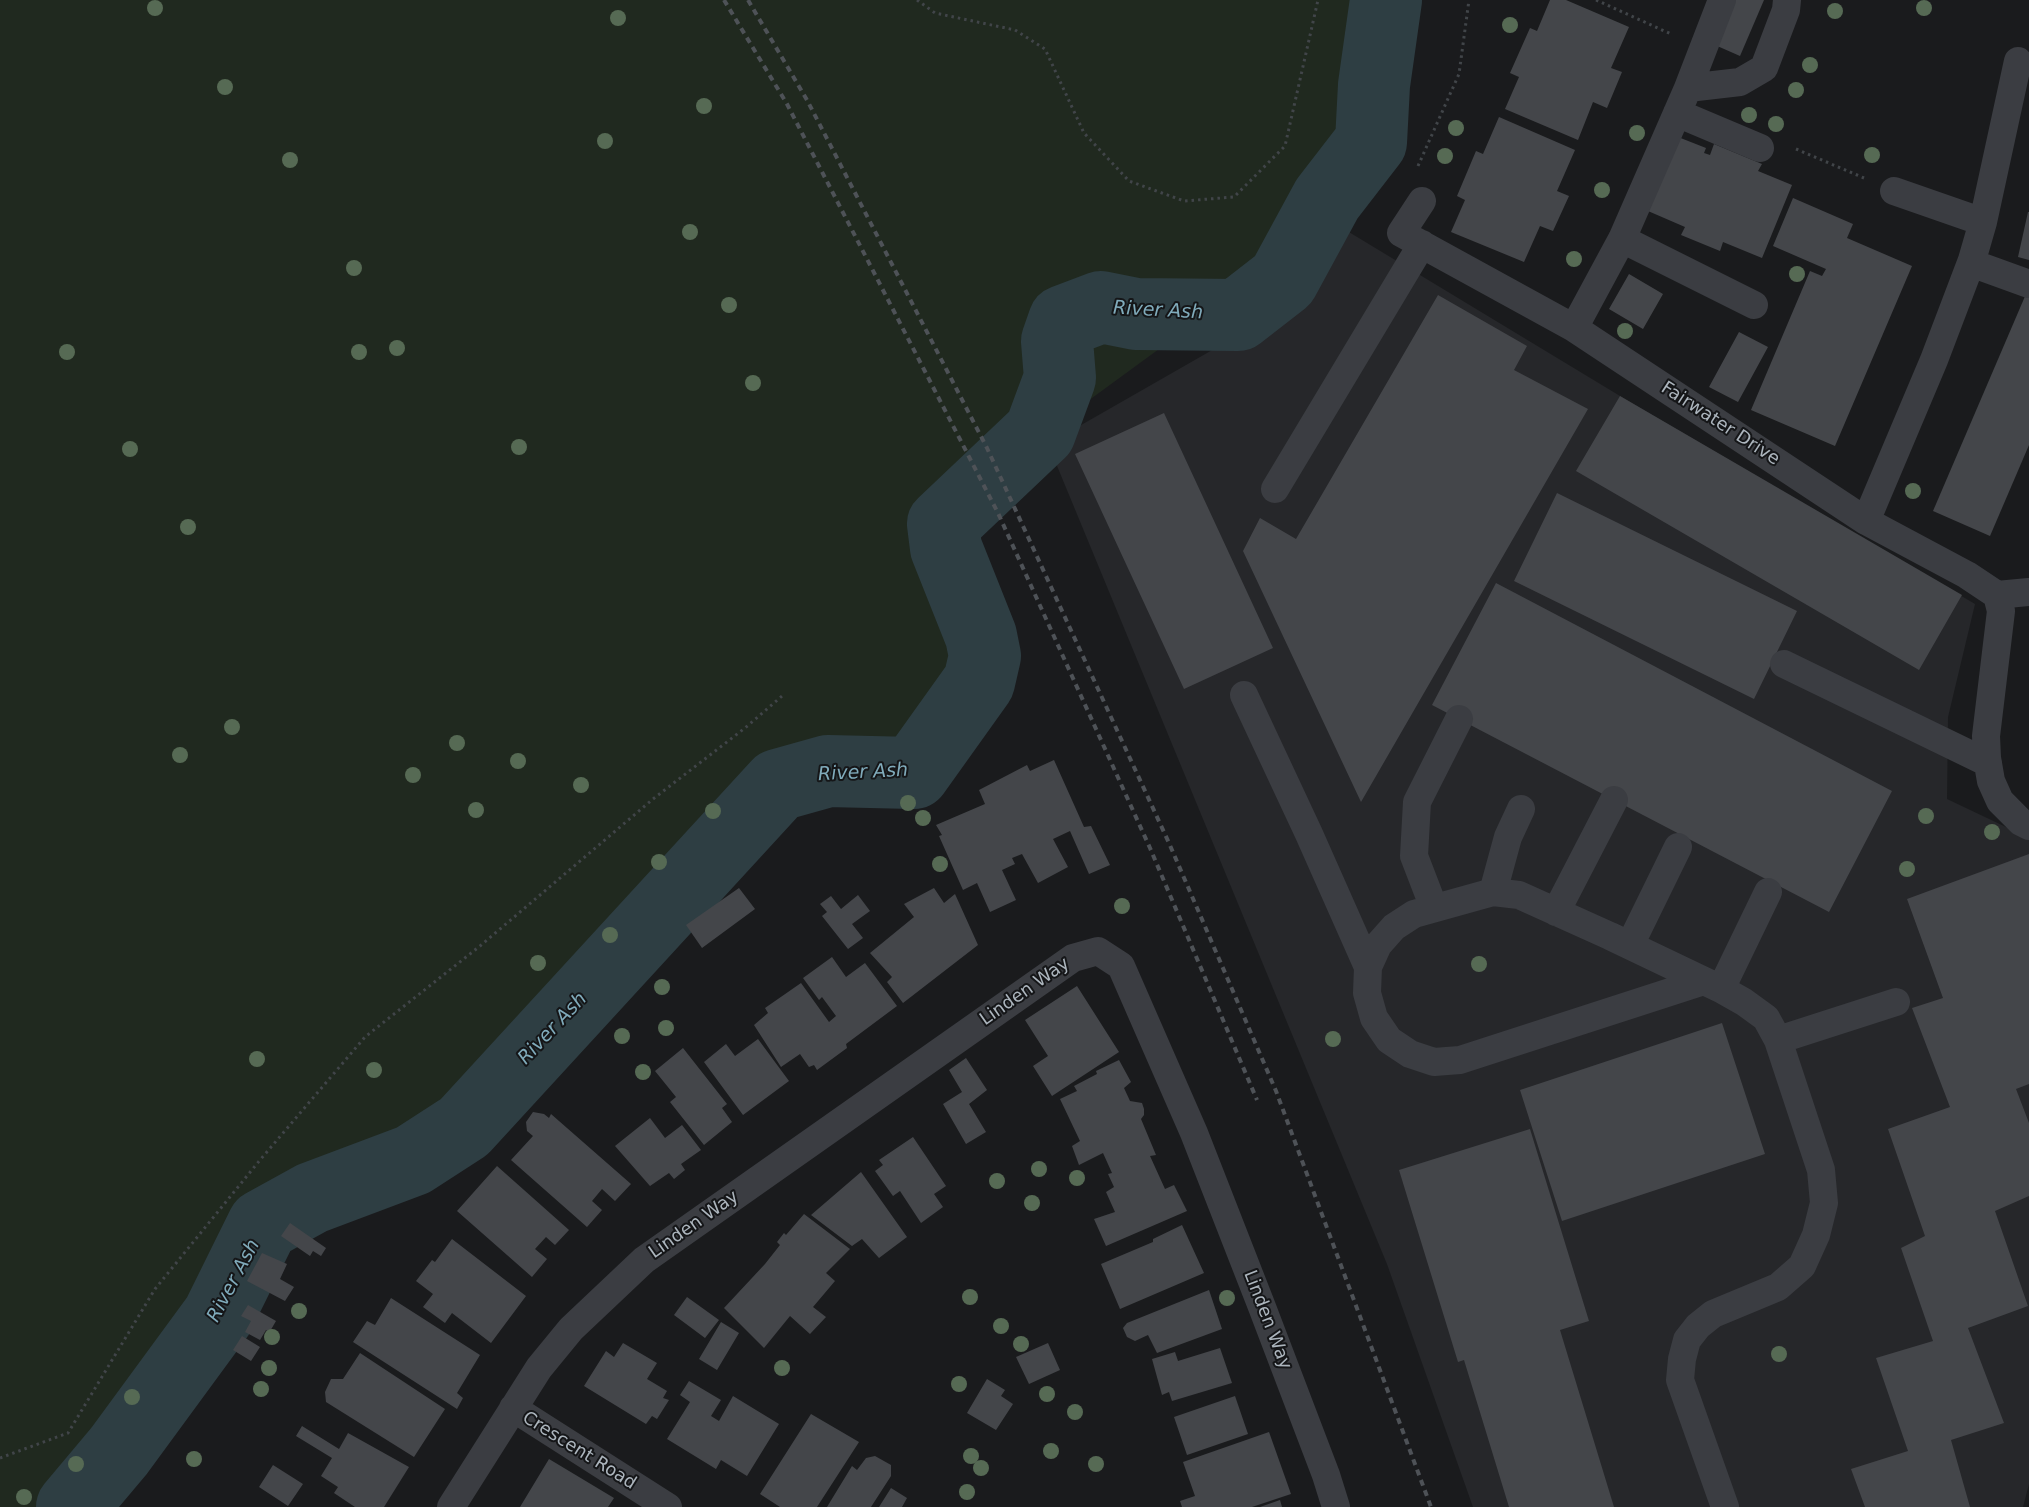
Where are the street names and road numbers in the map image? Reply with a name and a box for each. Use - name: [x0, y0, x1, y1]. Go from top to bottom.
- street label: Fairwater Drive: [1657, 378, 1783, 470]
- street label: Linden Way: [976, 953, 1074, 1031]
- street label: Linden Way: [645, 1186, 743, 1264]
- street label: Linden Way: [1238, 1267, 1296, 1373]
- street label: Crescent Road: [518, 1407, 640, 1495]

